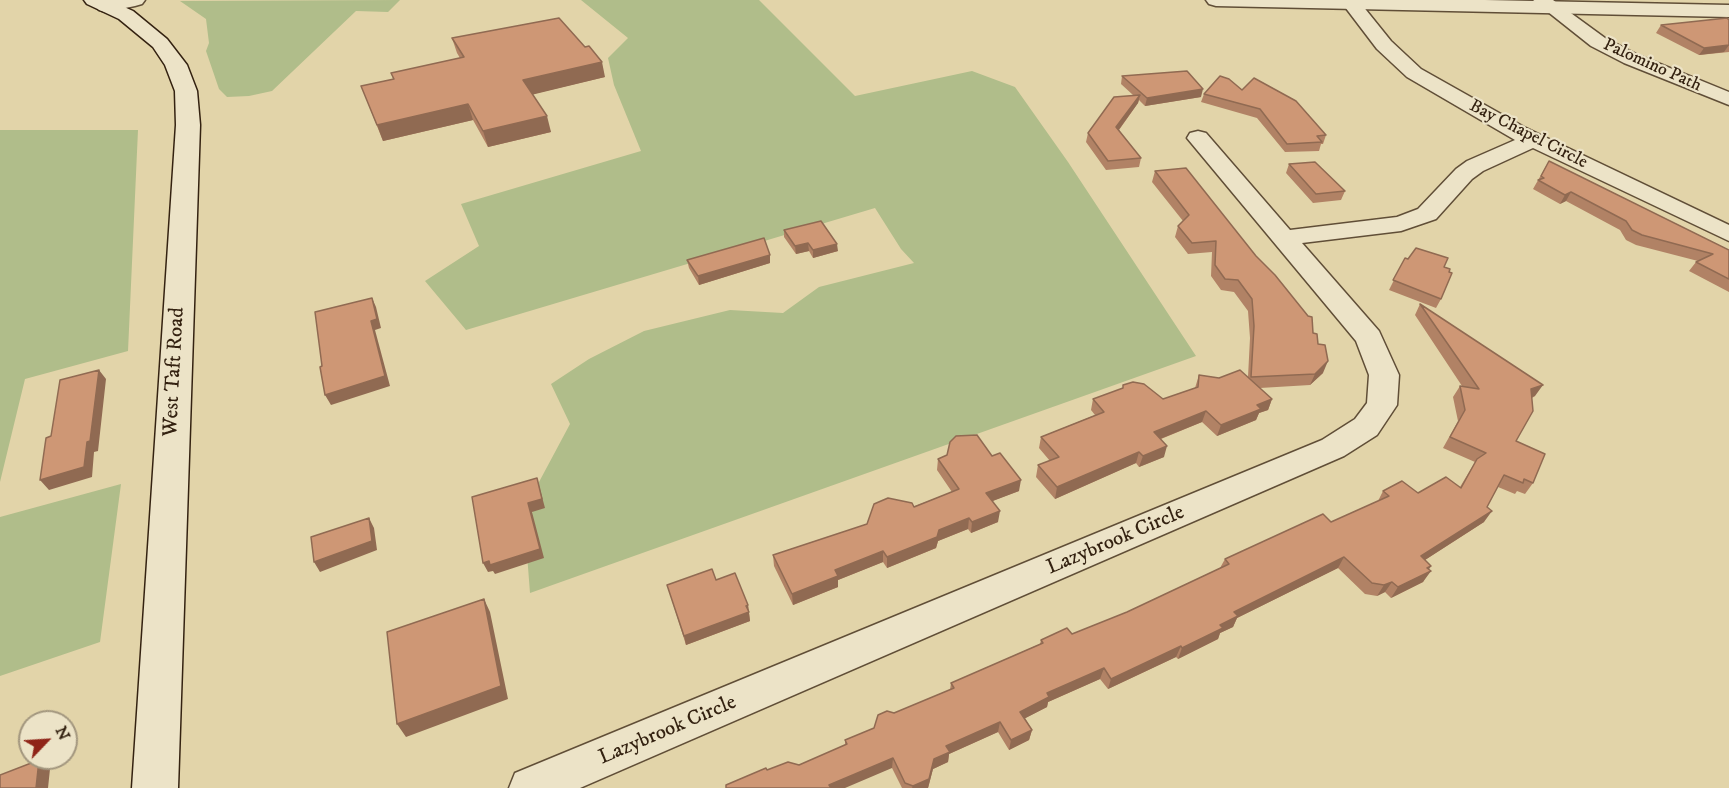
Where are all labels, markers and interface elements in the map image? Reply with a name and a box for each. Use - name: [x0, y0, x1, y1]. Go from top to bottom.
- street label: Palomino Path: [1599, 35, 1705, 97]
- street label: Bay Chapel Circle: [1465, 96, 1591, 174]
- street label: West Taft Road: [159, 307, 191, 437]
- street label: Lazybrook Circle: [1043, 501, 1189, 581]
- street label: Lazybrook Circle: [595, 691, 741, 771]
- north arrow: [18, 710, 78, 770]
- text: N: [51, 723, 74, 743]

